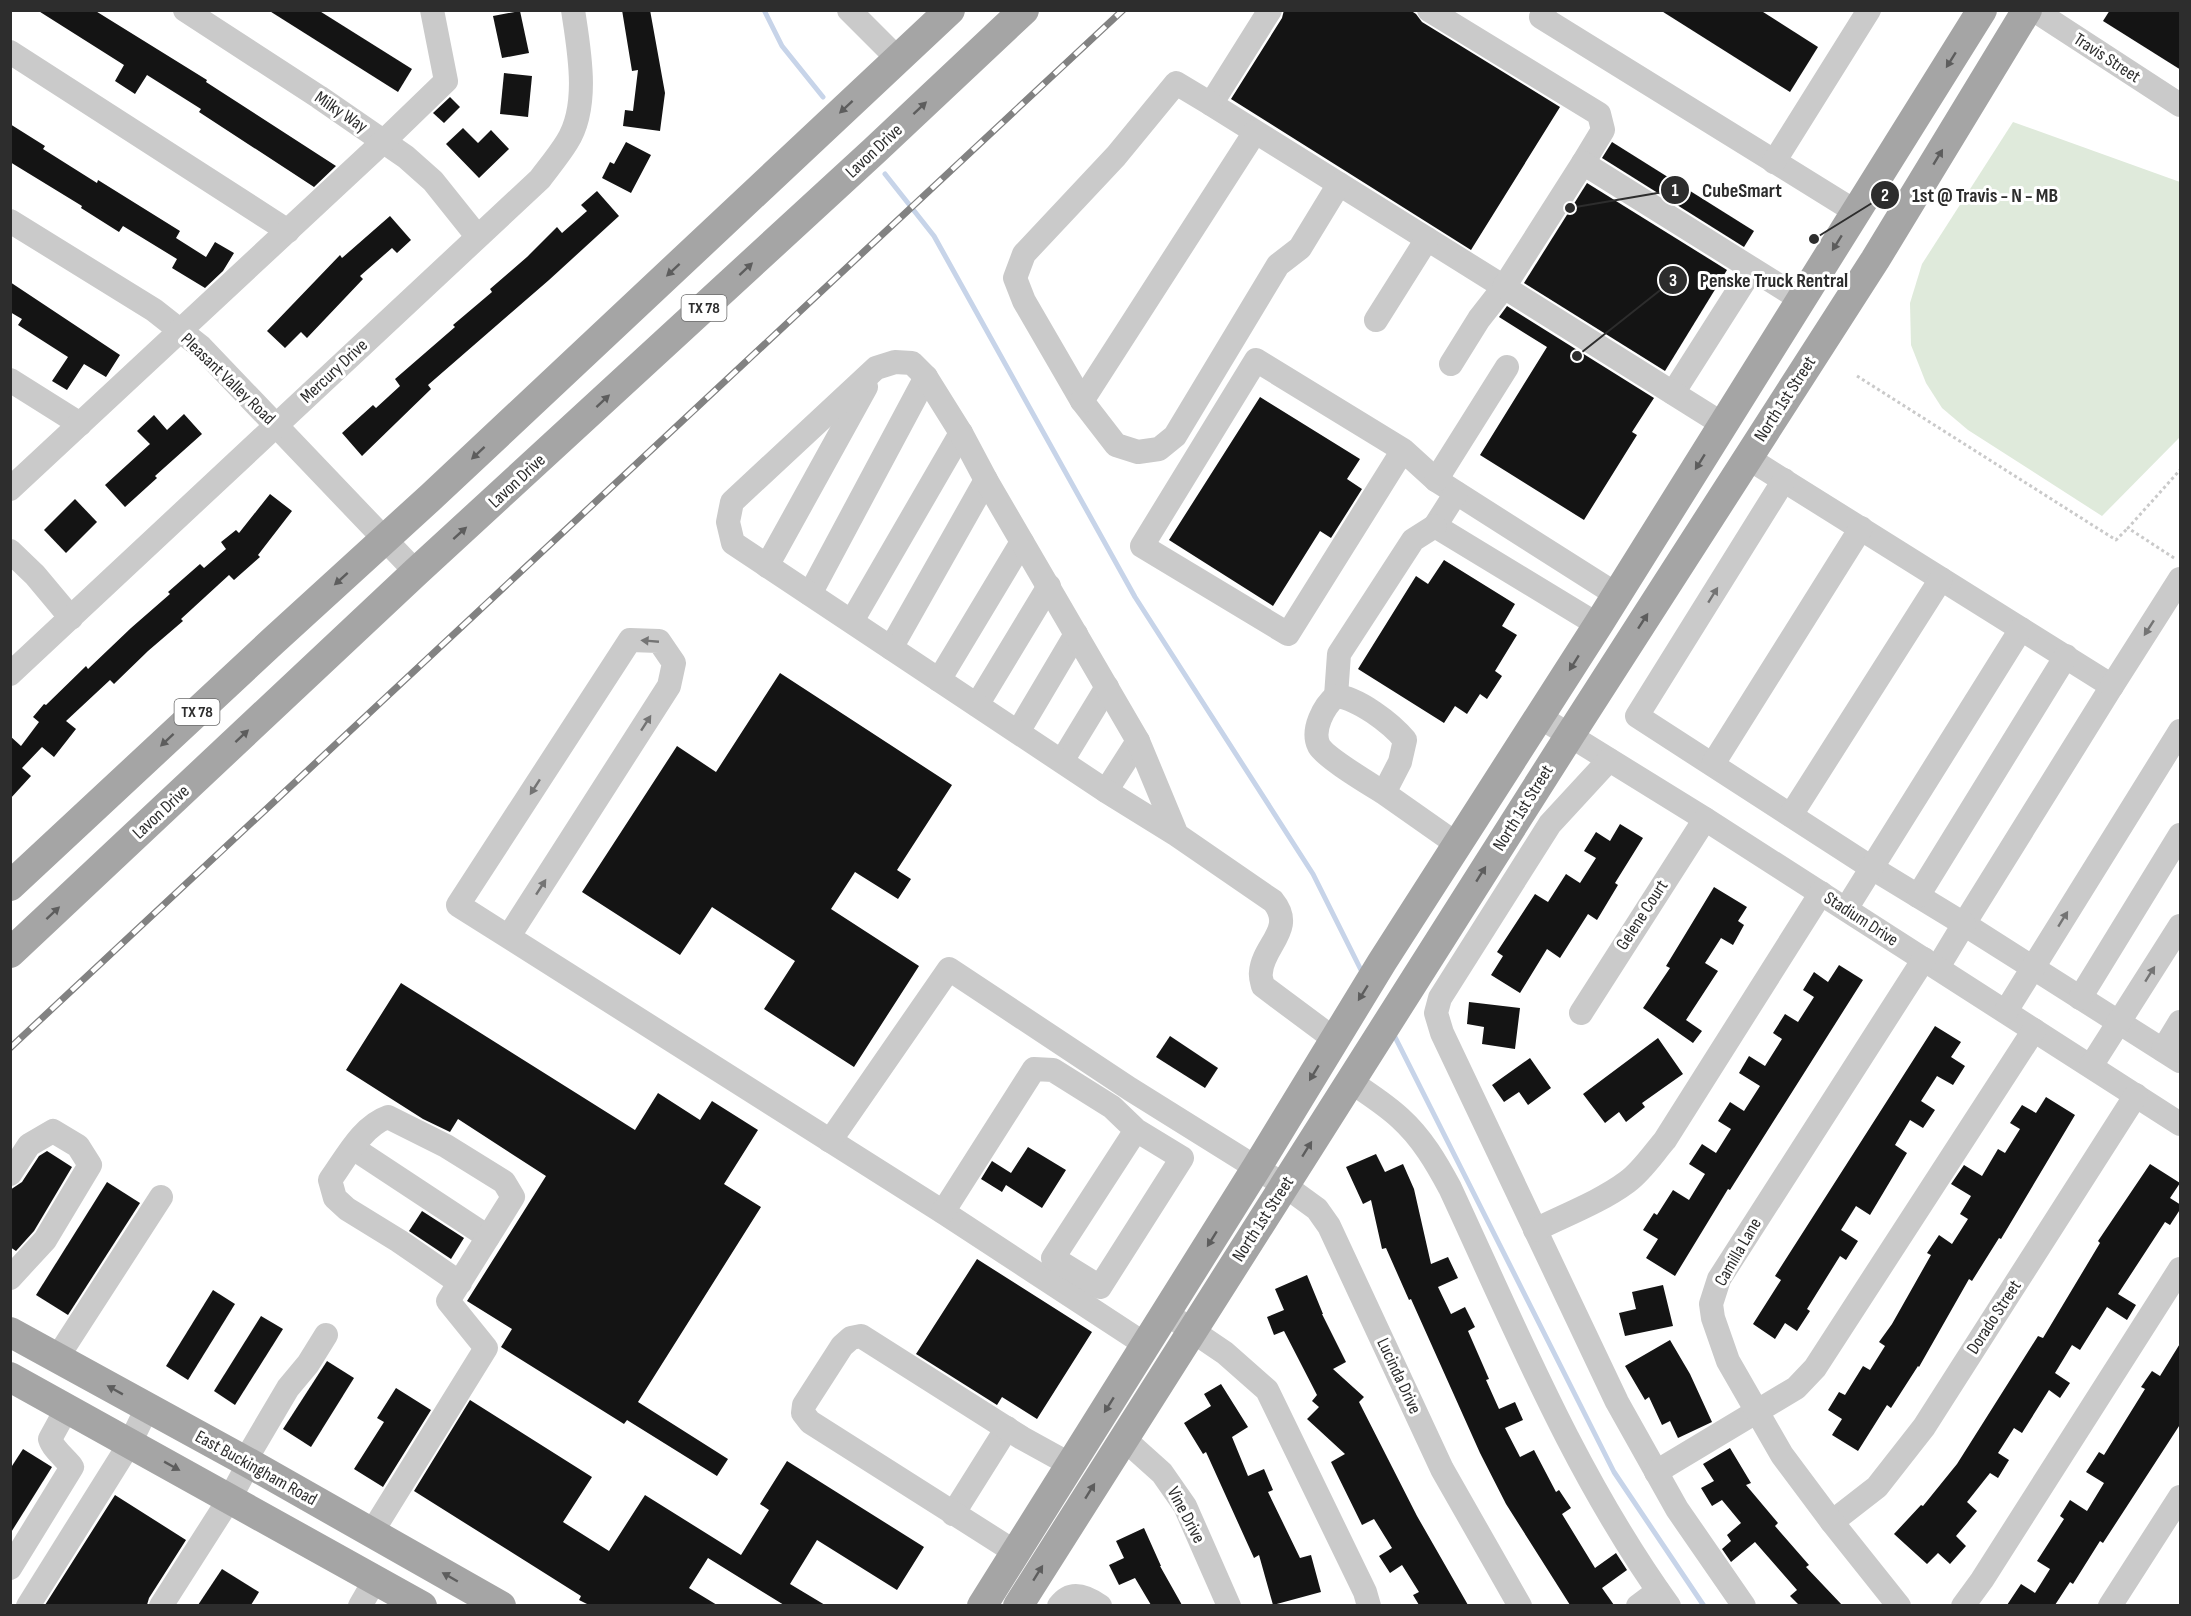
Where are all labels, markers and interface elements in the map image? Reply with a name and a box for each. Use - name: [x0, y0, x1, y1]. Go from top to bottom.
- street label: Travis Street: [2070, 29, 2145, 88]
- one-way arrow: [1946, 52, 1957, 68]
- street label: Milky Way: [311, 87, 371, 137]
- one-way arrow: [838, 100, 853, 114]
- one-way arrow: [913, 101, 928, 115]
- street label: Lavon Drive: [841, 120, 907, 182]
- one-way arrow: [1932, 149, 1943, 165]
- callout: CubeSmart: [1660, 171, 1794, 209]
- callout: 1st @ Travis - N - MB: [1870, 176, 2070, 214]
- text: CubeSmart: [1702, 179, 1782, 203]
- text: 1: [1671, 180, 1679, 201]
- text: 1st @ Travis - N - MB: [1912, 184, 2058, 208]
- text: 2: [1881, 185, 1889, 206]
- one-way arrow: [1831, 235, 1842, 251]
- callout: Penske Truck Rentral: [1658, 261, 1861, 299]
- one-way arrow: [667, 262, 681, 276]
- one-way arrow: [739, 262, 754, 276]
- text: Penske Truck Rentral: [1700, 269, 1848, 293]
- text: 3: [1669, 270, 1677, 291]
- road number: TX 78: [682, 295, 726, 321]
- street label: Pleasant Valley Road: [177, 329, 279, 429]
- street label: Mercury Drive: [296, 335, 372, 407]
- street label: North 1st Street: [1750, 352, 1821, 445]
- one-way arrow: [595, 395, 610, 408]
- one-way arrow: [471, 446, 486, 459]
- street label: Lavon Drive: [484, 450, 550, 512]
- one-way arrow: [1695, 454, 1706, 470]
- one-way arrow: [452, 526, 467, 540]
- one-way arrow: [334, 572, 349, 585]
- one-way arrow: [1707, 587, 1718, 603]
- one-way arrow: [1637, 613, 1648, 629]
- one-way arrow: [2144, 620, 2155, 636]
- one-way arrow: [640, 637, 659, 646]
- one-way arrow: [1569, 655, 1580, 671]
- road number: TX 78: [174, 699, 220, 725]
- one-way arrow: [640, 715, 651, 731]
- one-way arrow: [234, 730, 248, 744]
- one-way arrow: [160, 733, 175, 746]
- street label: North 1st Street: [1488, 761, 1558, 855]
- one-way arrow: [529, 778, 541, 794]
- street label: Lavon Drive: [128, 781, 194, 843]
- one-way arrow: [1476, 866, 1487, 882]
- street label: Gelene Court: [1612, 876, 1673, 954]
- one-way arrow: [535, 879, 546, 895]
- street label: Stadium Drive: [1820, 887, 1902, 951]
- one-way arrow: [46, 906, 61, 920]
- one-way arrow: [2058, 911, 2069, 927]
- one-way arrow: [2144, 966, 2155, 982]
- one-way arrow: [1357, 984, 1368, 1001]
- one-way arrow: [1309, 1065, 1320, 1081]
- one-way arrow: [1301, 1141, 1312, 1157]
- street label: North 1st Street: [1228, 1172, 1299, 1265]
- street label: Camilla Lane: [1710, 1214, 1766, 1290]
- one-way arrow: [1207, 1231, 1218, 1247]
- street label: Dorado Street: [1962, 1276, 2026, 1358]
- street label: Lucinda Drive: [1372, 1335, 1426, 1417]
- one-way arrow: [106, 1385, 123, 1395]
- one-way arrow: [1103, 1397, 1114, 1413]
- street label: East Buckingham Road: [192, 1426, 320, 1510]
- one-way arrow: [164, 1461, 181, 1471]
- one-way arrow: [1084, 1483, 1095, 1499]
- street label: Vine Drive: [1162, 1483, 1210, 1547]
- one-way arrow: [1033, 1565, 1044, 1581]
- one-way arrow: [442, 1571, 458, 1582]

